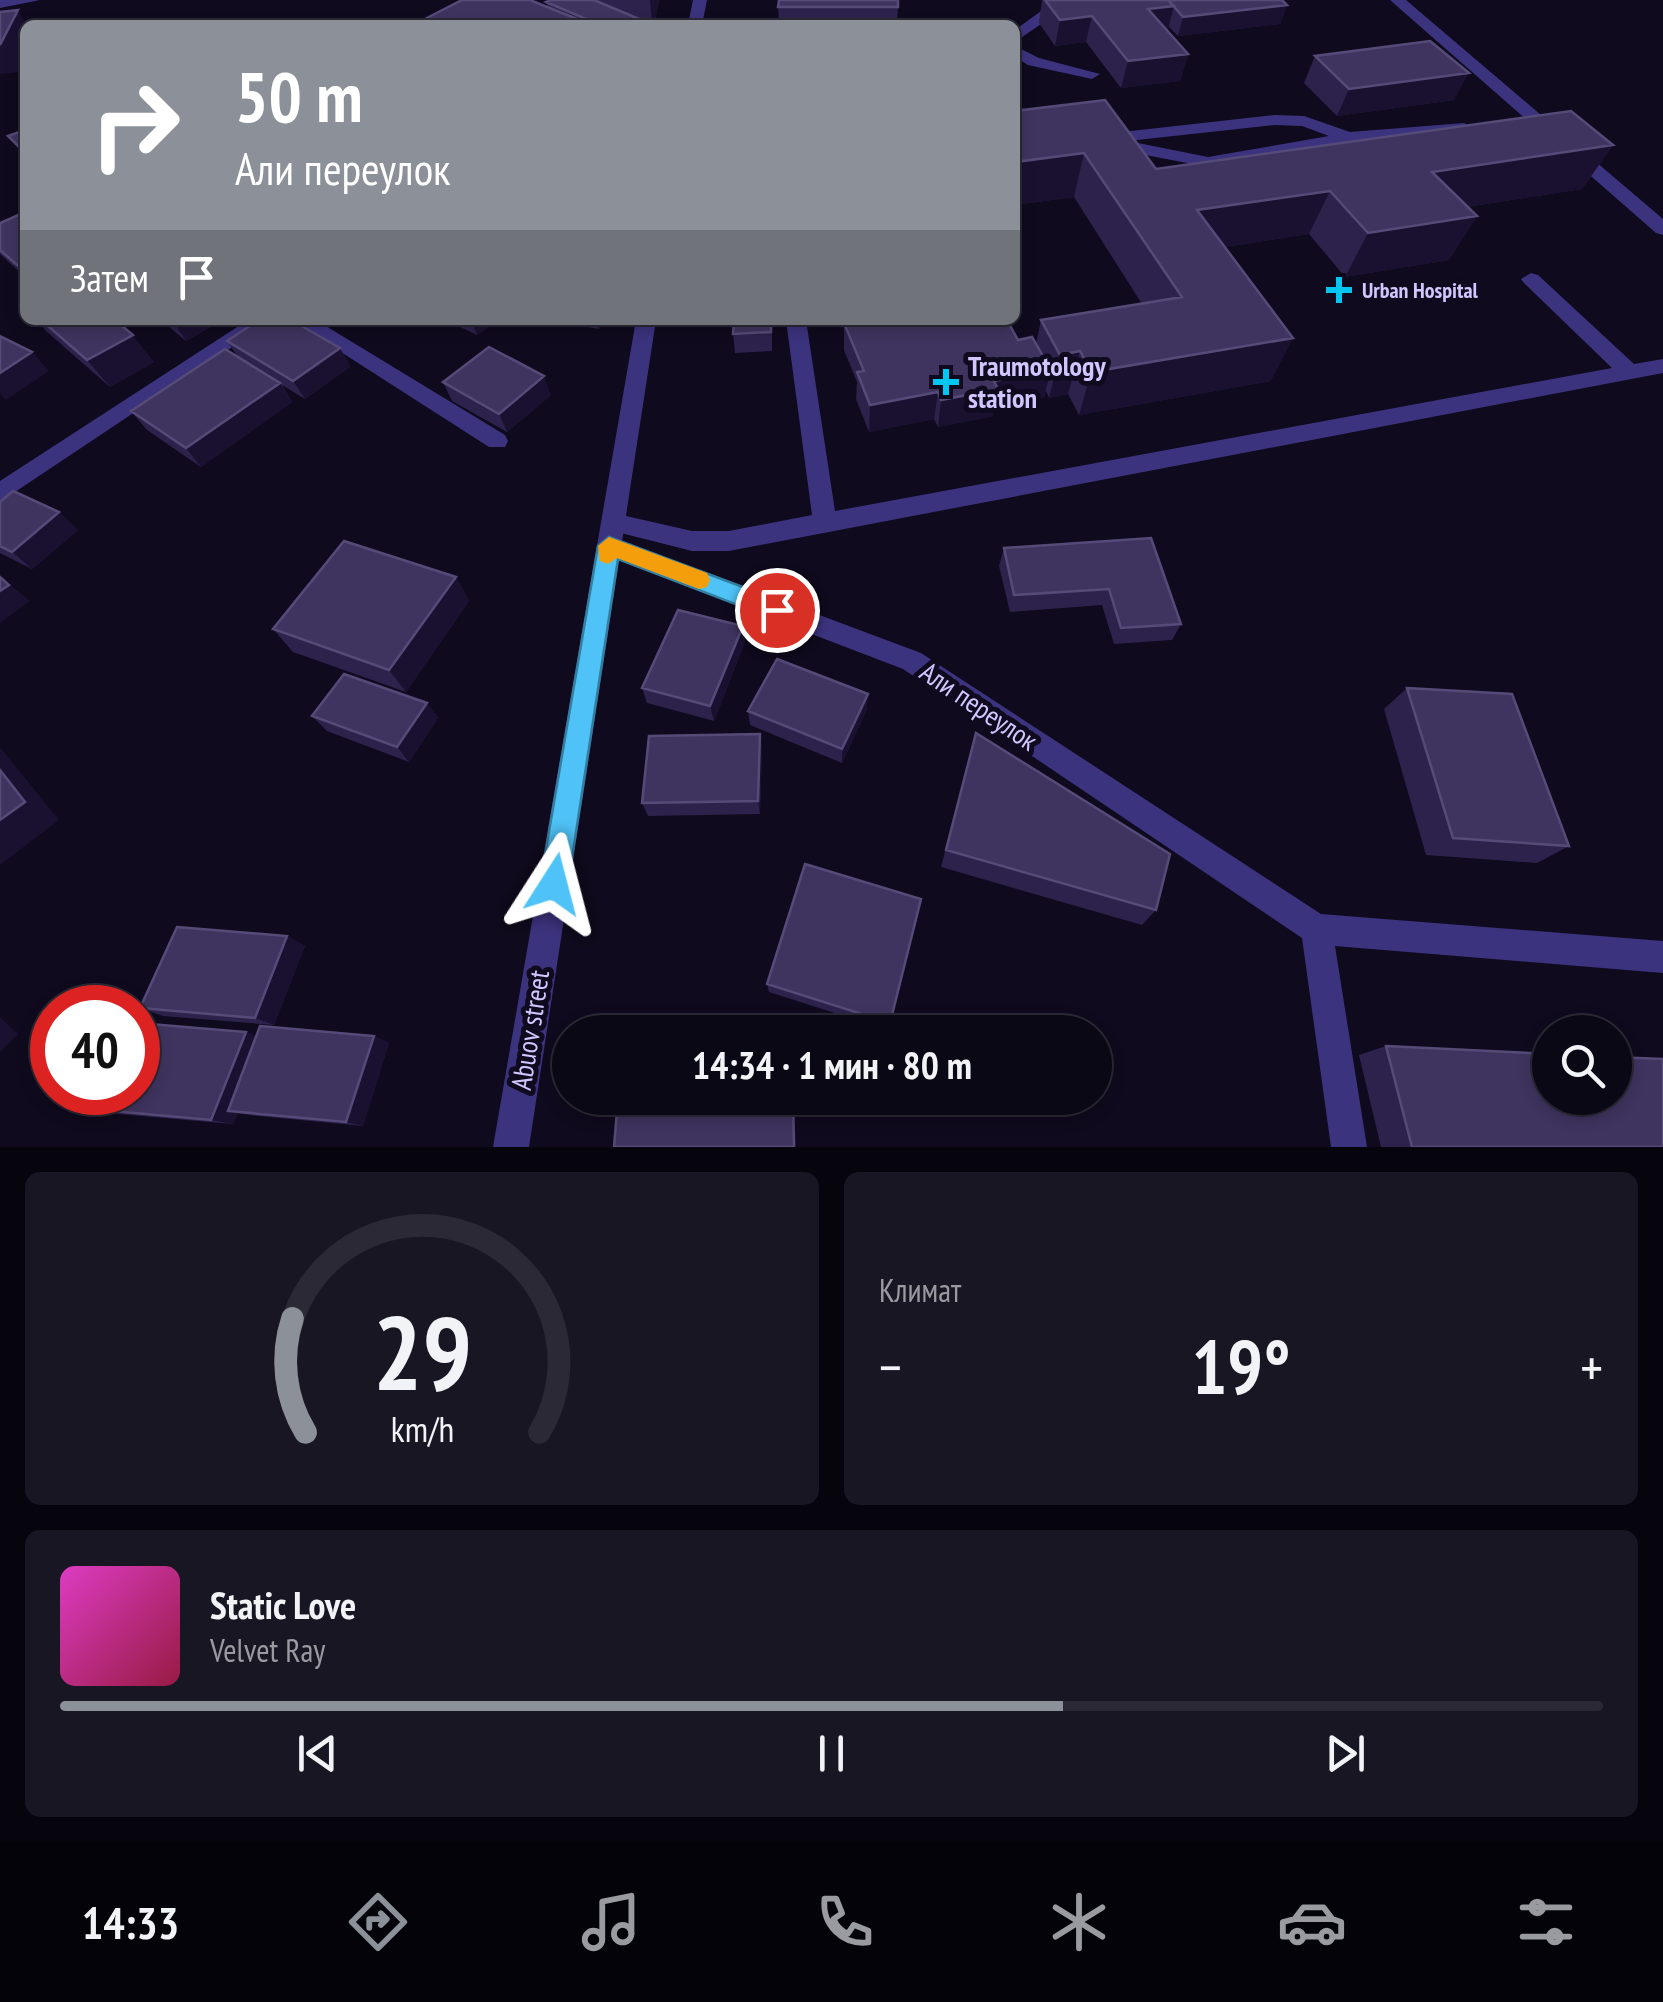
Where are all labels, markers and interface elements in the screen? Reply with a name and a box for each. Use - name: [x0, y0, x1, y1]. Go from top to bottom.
- text: 50 m: [235, 51, 363, 141]
- icon: right: [70, 60, 200, 190]
- text: Али переулок: [235, 139, 451, 197]
- icon: arrive: [169, 250, 224, 305]
- text: Затем: [70, 253, 149, 302]
- place label: Urban Hospital: [1362, 276, 1478, 304]
- marker: Urban Hospital: [1326, 277, 1352, 303]
- place label: Traumotology station: [968, 347, 1106, 416]
- marker: Traumotology station: [933, 369, 959, 395]
- pin: [735, 568, 820, 653]
- icon: arrive: [750, 583, 805, 638]
- street label: Али переулок: [913, 653, 1045, 759]
- position arrow: [502, 832, 606, 936]
- street label: Abuov street: [502, 967, 557, 1092]
- speed limit sign: 40: [30, 985, 160, 1115]
- map controls: [1532, 1015, 1632, 1115]
- button: search: [1532, 1015, 1632, 1115]
- text: 14:34 · 1 мин · 80 m: [692, 1040, 972, 1089]
- text: Климат: [879, 1269, 961, 1311]
- text: 29: [372, 1284, 472, 1419]
- text: 19°: [1191, 1318, 1291, 1415]
- text: −: [879, 1331, 902, 1402]
- text: +: [1580, 1331, 1603, 1402]
- text: km/h: [390, 1406, 454, 1452]
- text: Static Love: [210, 1580, 356, 1629]
- text: Velvet Ray: [210, 1629, 325, 1671]
- icon: previous: [290, 1726, 345, 1781]
- icon: pause: [804, 1726, 859, 1781]
- icon: next: [1318, 1726, 1373, 1781]
- icon: directions: [343, 1887, 413, 1957]
- icon: music: [576, 1887, 646, 1957]
- icon: phone: [810, 1887, 880, 1957]
- icon: climate: [1044, 1887, 1114, 1957]
- icon: car: [1277, 1887, 1347, 1957]
- icon: filters: [1511, 1887, 1581, 1957]
- text: 14:33: [82, 1893, 179, 1951]

